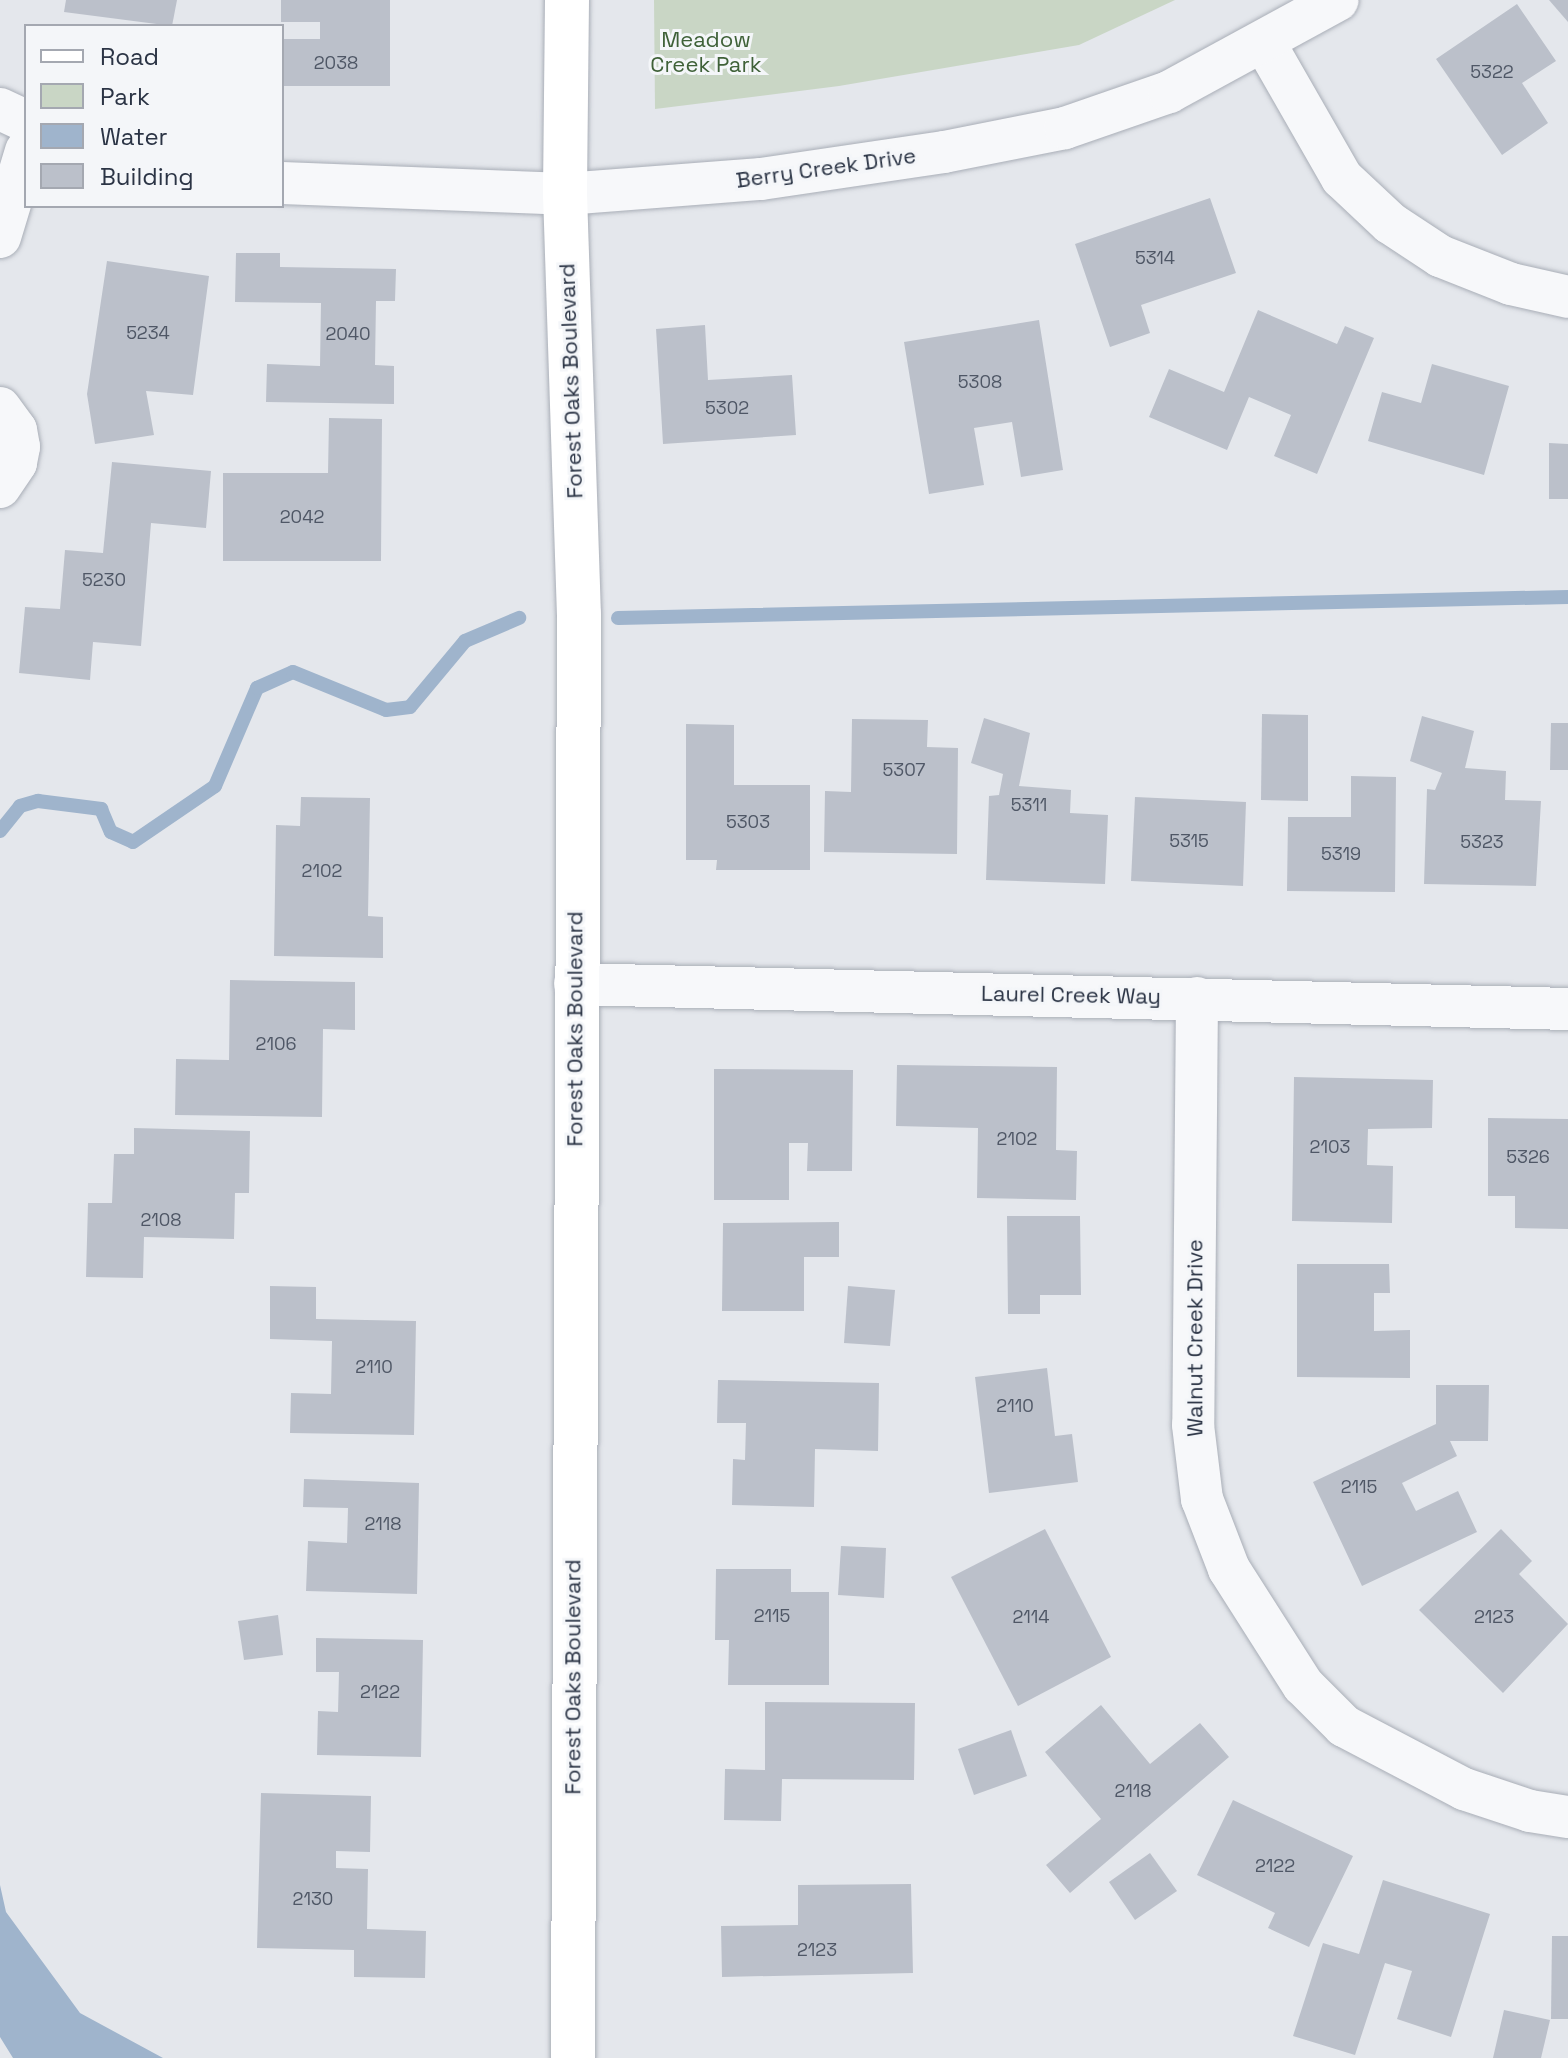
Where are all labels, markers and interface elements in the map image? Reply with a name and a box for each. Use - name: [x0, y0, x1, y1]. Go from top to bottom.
- legend: [24, 24, 284, 208]
- park label: Meadow Creek Park: [650, 26, 762, 78]
- text: Road: [100, 41, 159, 72]
- house number: 2038: [314, 52, 358, 74]
- house number: 5322: [1470, 61, 1514, 83]
- text: Park: [100, 81, 150, 112]
- text: Water: [100, 121, 168, 152]
- street label: Berry Creek Drive: [734, 142, 918, 194]
- text: Building: [100, 161, 194, 192]
- house number: 5314: [1135, 247, 1175, 269]
- street label: Forest Oaks Boulevard: [554, 263, 588, 499]
- house number: 5234: [126, 322, 170, 344]
- house number: 2040: [325, 323, 371, 345]
- house number: 5308: [958, 371, 1002, 393]
- house number: 5302: [705, 397, 749, 419]
- house number: 2042: [280, 506, 324, 528]
- house number: 5230: [82, 569, 126, 591]
- house number: 5307: [882, 759, 926, 781]
- house number: 5311: [1011, 794, 1047, 816]
- house number: 5303: [726, 811, 770, 833]
- house number: 5315: [1169, 830, 1209, 852]
- house number: 5323: [1460, 831, 1504, 853]
- house number: 5319: [1321, 843, 1361, 865]
- house number: 2102: [302, 860, 342, 882]
- street label: Forest Oaks Boulevard: [562, 911, 588, 1147]
- street label: Laurel Creek Way: [981, 980, 1161, 1010]
- house number: 2106: [256, 1033, 296, 1055]
- house number: 2102: [997, 1128, 1037, 1150]
- house number: 2103: [1310, 1136, 1350, 1158]
- house number: 5326: [1506, 1146, 1550, 1168]
- house number: 2108: [140, 1209, 182, 1231]
- street label: Walnut Creek Drive: [1182, 1239, 1208, 1437]
- house number: 2110: [355, 1356, 393, 1378]
- house number: 2110: [996, 1395, 1034, 1417]
- house number: 2115: [1341, 1476, 1377, 1498]
- house number: 2118: [364, 1513, 402, 1535]
- street label: Forest Oaks Boulevard: [560, 1559, 586, 1795]
- house number: 2115: [754, 1605, 790, 1627]
- house number: 2114: [1012, 1606, 1050, 1628]
- house number: 2123: [1474, 1606, 1514, 1628]
- house number: 2122: [360, 1681, 400, 1703]
- house number: 2118: [1114, 1780, 1152, 1802]
- house number: 2122: [1255, 1855, 1295, 1877]
- house number: 2130: [293, 1888, 333, 1910]
- house number: 2123: [797, 1939, 837, 1961]

